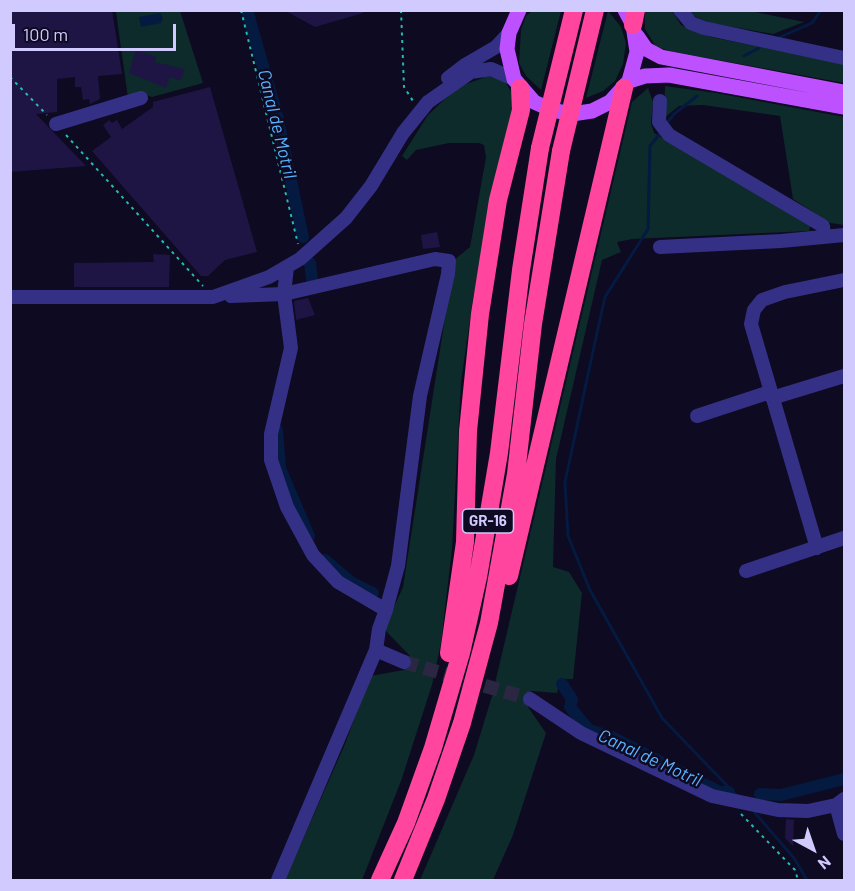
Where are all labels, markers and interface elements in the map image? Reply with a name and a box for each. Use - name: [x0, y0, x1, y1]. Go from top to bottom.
- scale bar: [15, 12, 178, 50]
- text: 100 m: [23, 23, 68, 45]
- water label: Canal de Motril: [253, 67, 301, 181]
- road number: GR-16: [462, 509, 514, 533]
- water label: Canal de Motril: [595, 725, 705, 791]
- north arrow: [783, 819, 843, 879]
- text: N: [815, 852, 835, 874]

